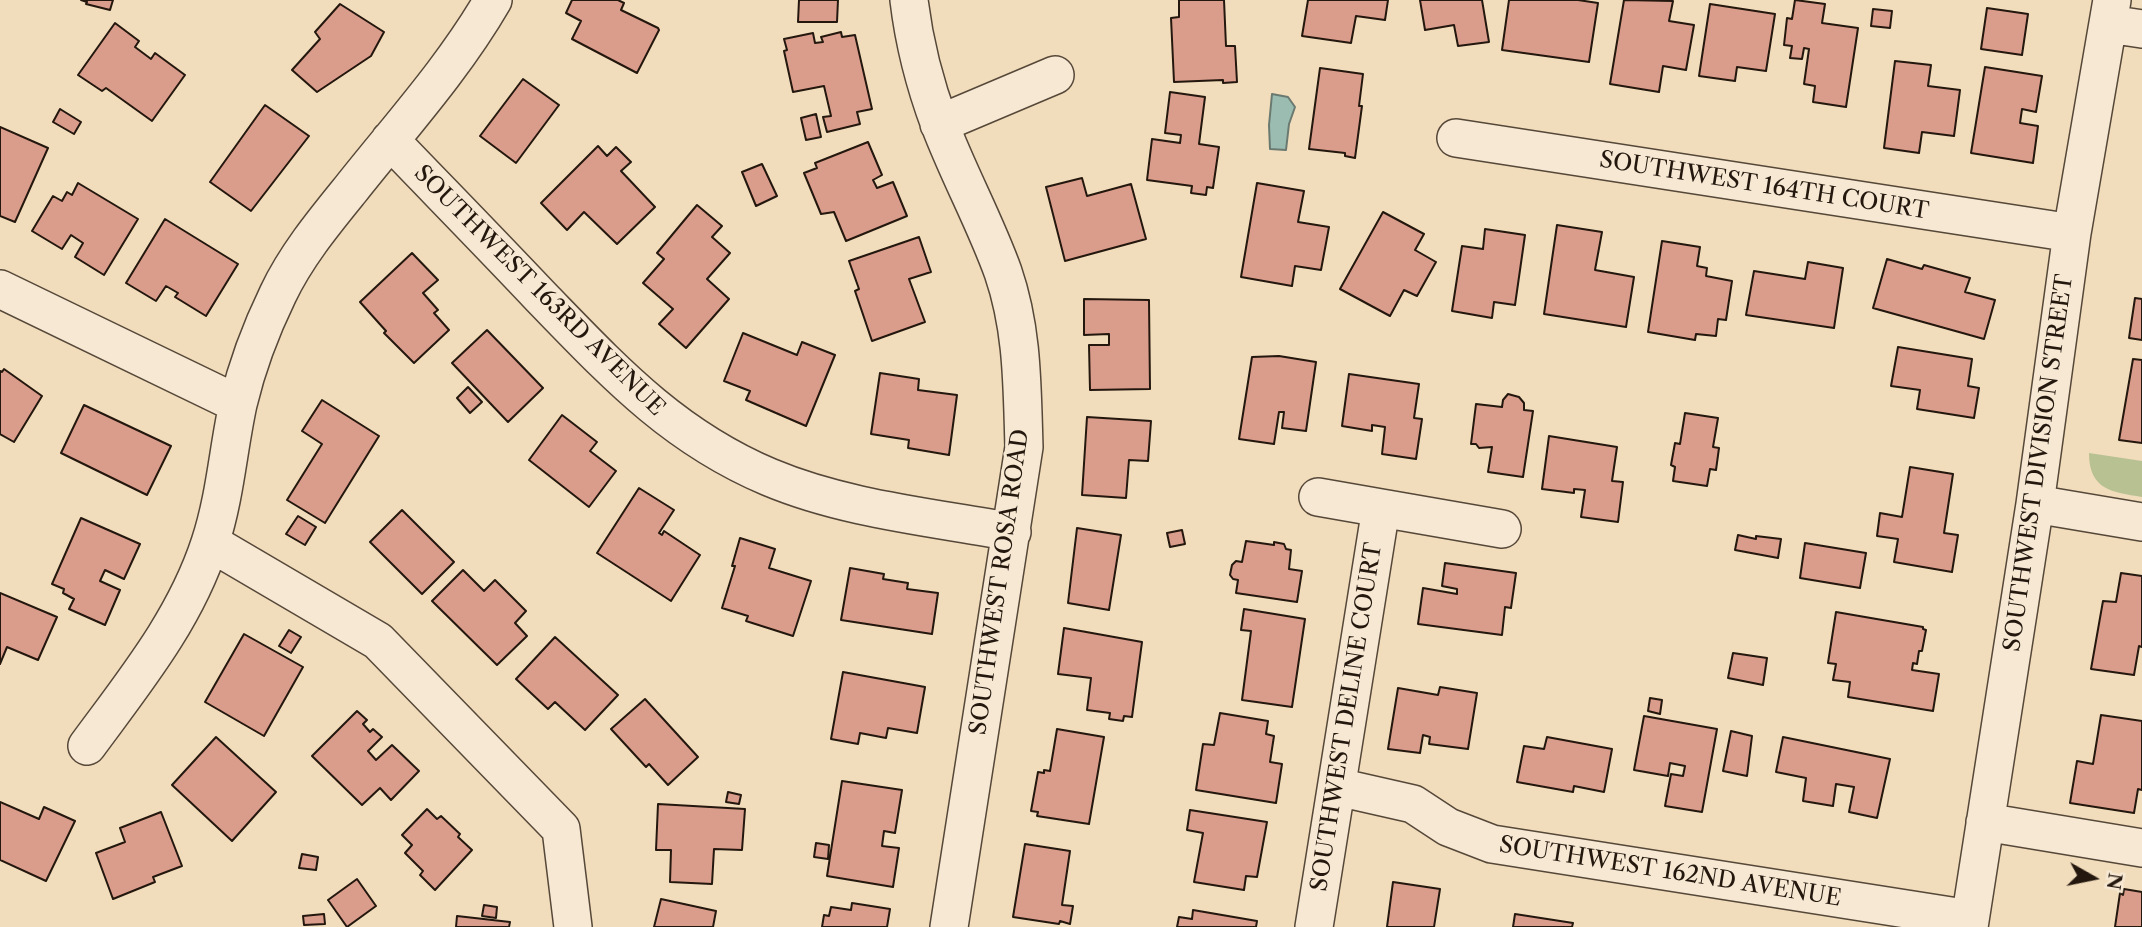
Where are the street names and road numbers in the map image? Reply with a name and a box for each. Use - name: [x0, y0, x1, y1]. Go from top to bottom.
- street label: SOUTHWEST 164TH COURT: [1597, 146, 1931, 226]
- street label: SOUTHWEST 163RD AVENUE: [408, 160, 670, 422]
- street label: SOUTHWEST DIVISION STREET: [1999, 273, 2079, 653]
- street label: SOUTHWEST ROSA ROAD: [965, 427, 1035, 737]
- street label: SOUTHWEST DELINE COURT: [1306, 541, 1388, 893]
- street label: SOUTHWEST 162ND AVENUE: [1497, 831, 1843, 913]

